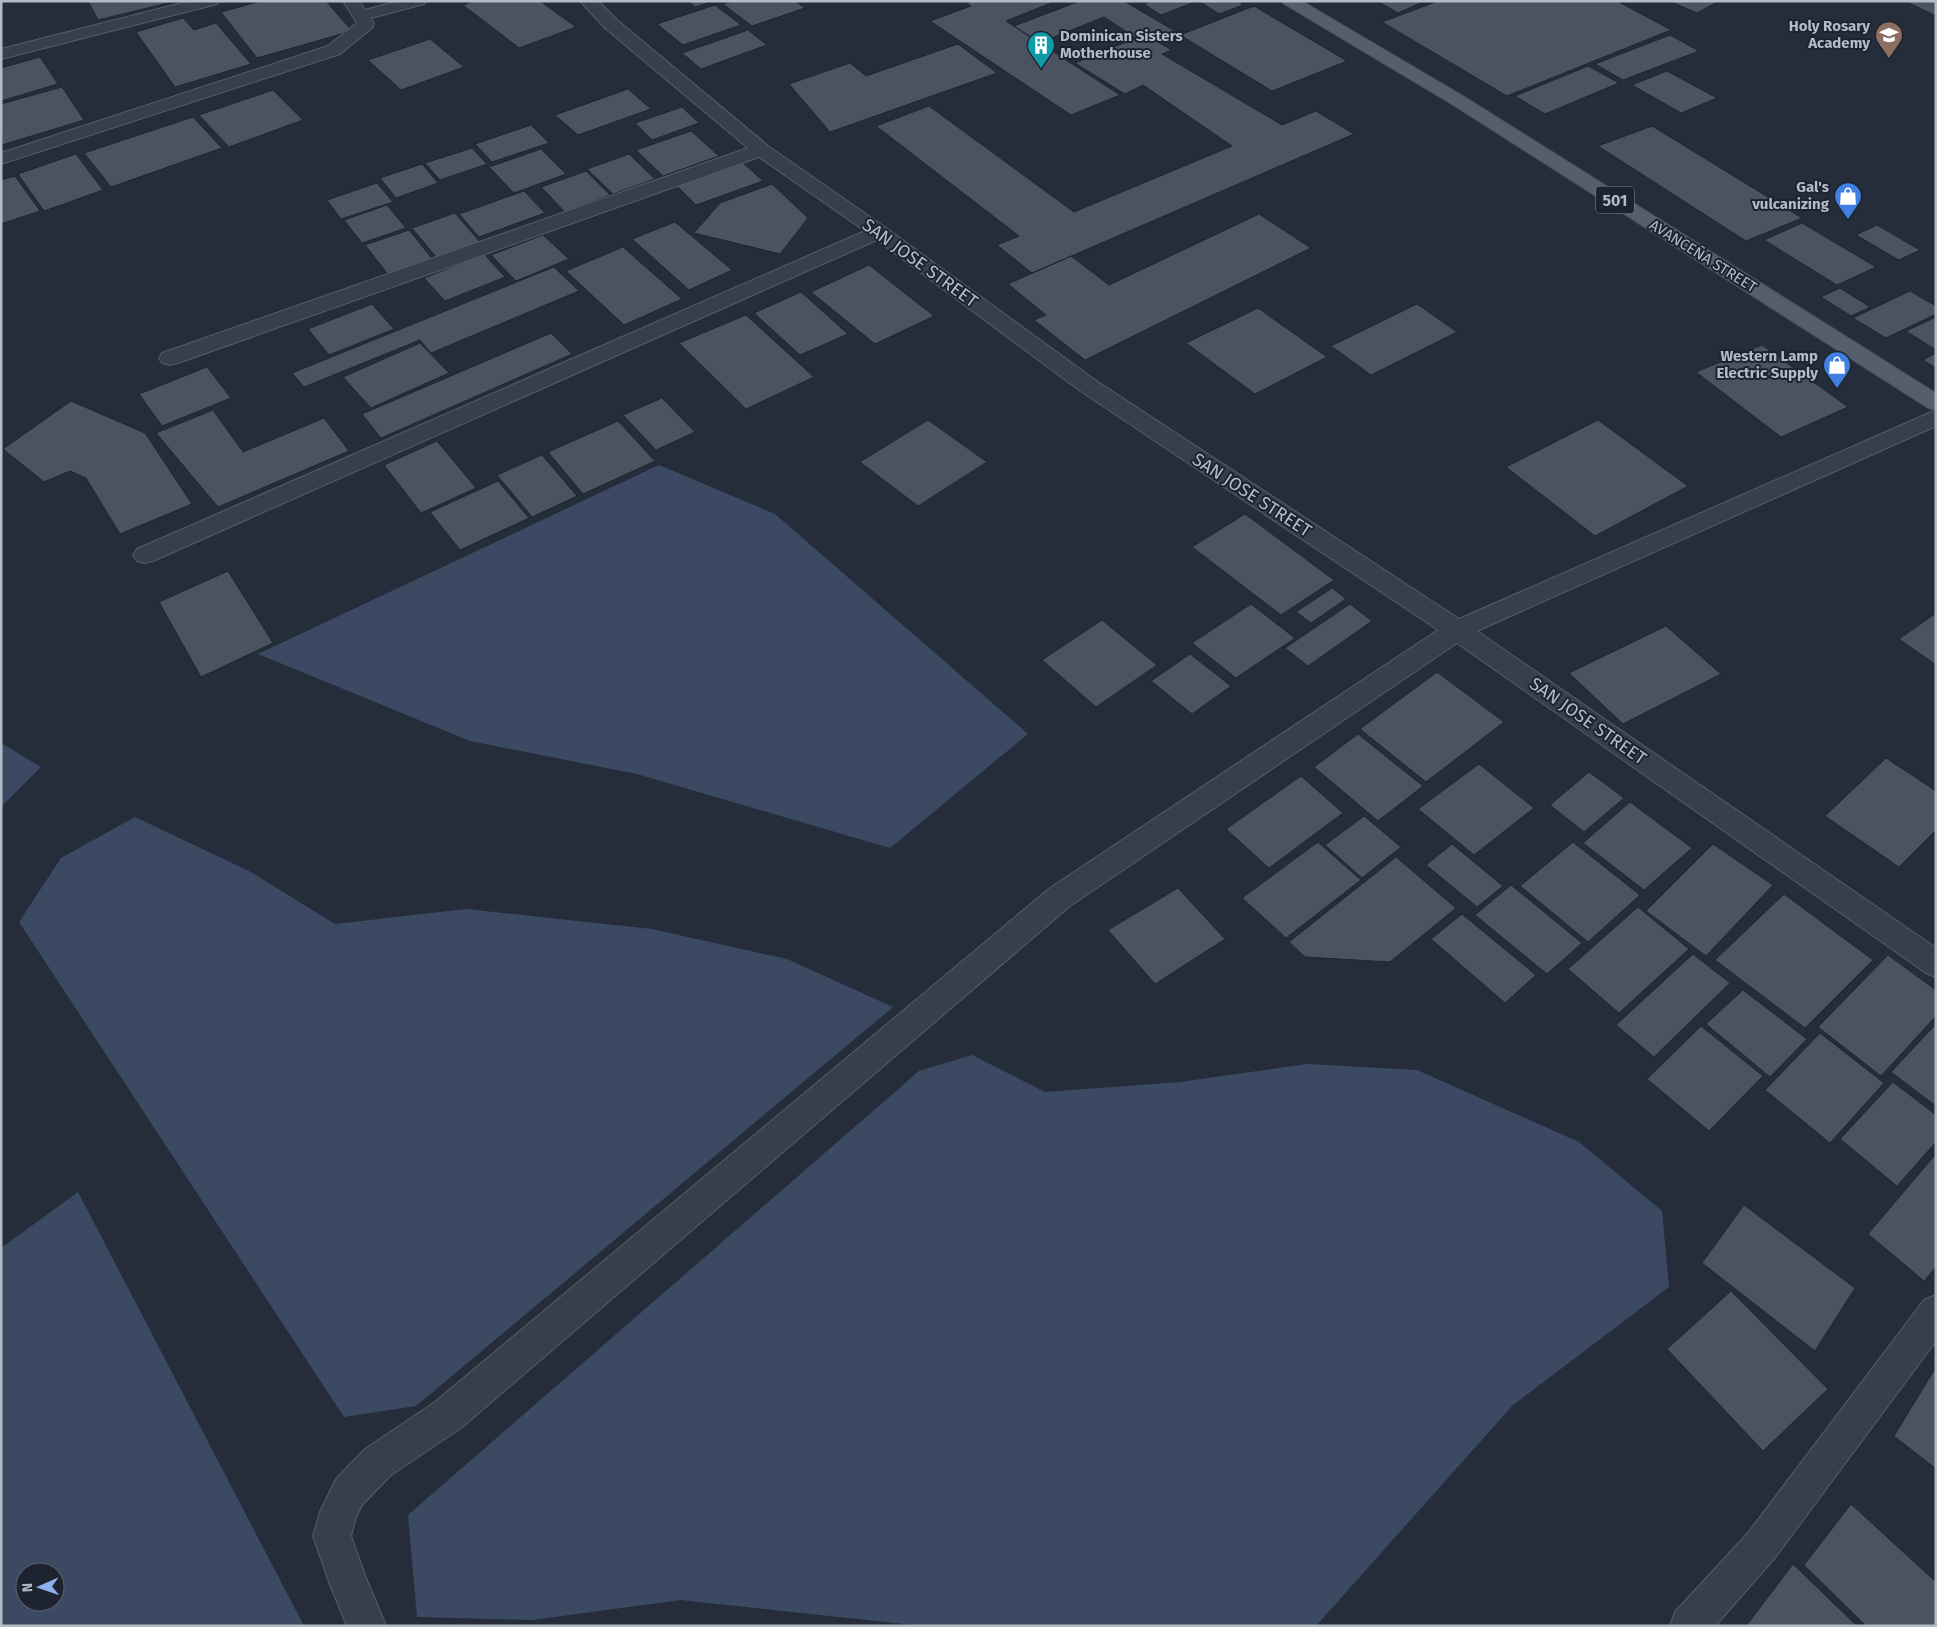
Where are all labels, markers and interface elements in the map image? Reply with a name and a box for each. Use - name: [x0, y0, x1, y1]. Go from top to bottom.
- place label: Holy Rosary Academy: [1789, 17, 1870, 52]
- school or university icon: Holy Rosary Academy: [1874, 20, 1904, 59]
- place label: Dominican Sisters Motherhouse: [1060, 27, 1183, 62]
- building icon: Dominican Sisters Motherhouse: [1026, 30, 1056, 69]
- place label: Gal's vulcanizing: [1751, 178, 1830, 213]
- shop icon: Gal's vulcanizing: [1833, 181, 1863, 220]
- road number: 501: [1596, 186, 1634, 214]
- street label: SAN JOSE STREET: [858, 214, 983, 313]
- street label: AVANCEÑA STREET: [1646, 216, 1760, 296]
- place label: Western Lamp Electric Supply: [1716, 347, 1818, 382]
- shop icon: Western Lamp Electric Supply: [1822, 350, 1852, 389]
- street label: SAN JOSE STREET: [1188, 448, 1316, 542]
- street label: SAN JOSE STREET: [1525, 673, 1651, 770]
- north arrow: [15, 1562, 65, 1612]
- text: N: [19, 1582, 36, 1592]

